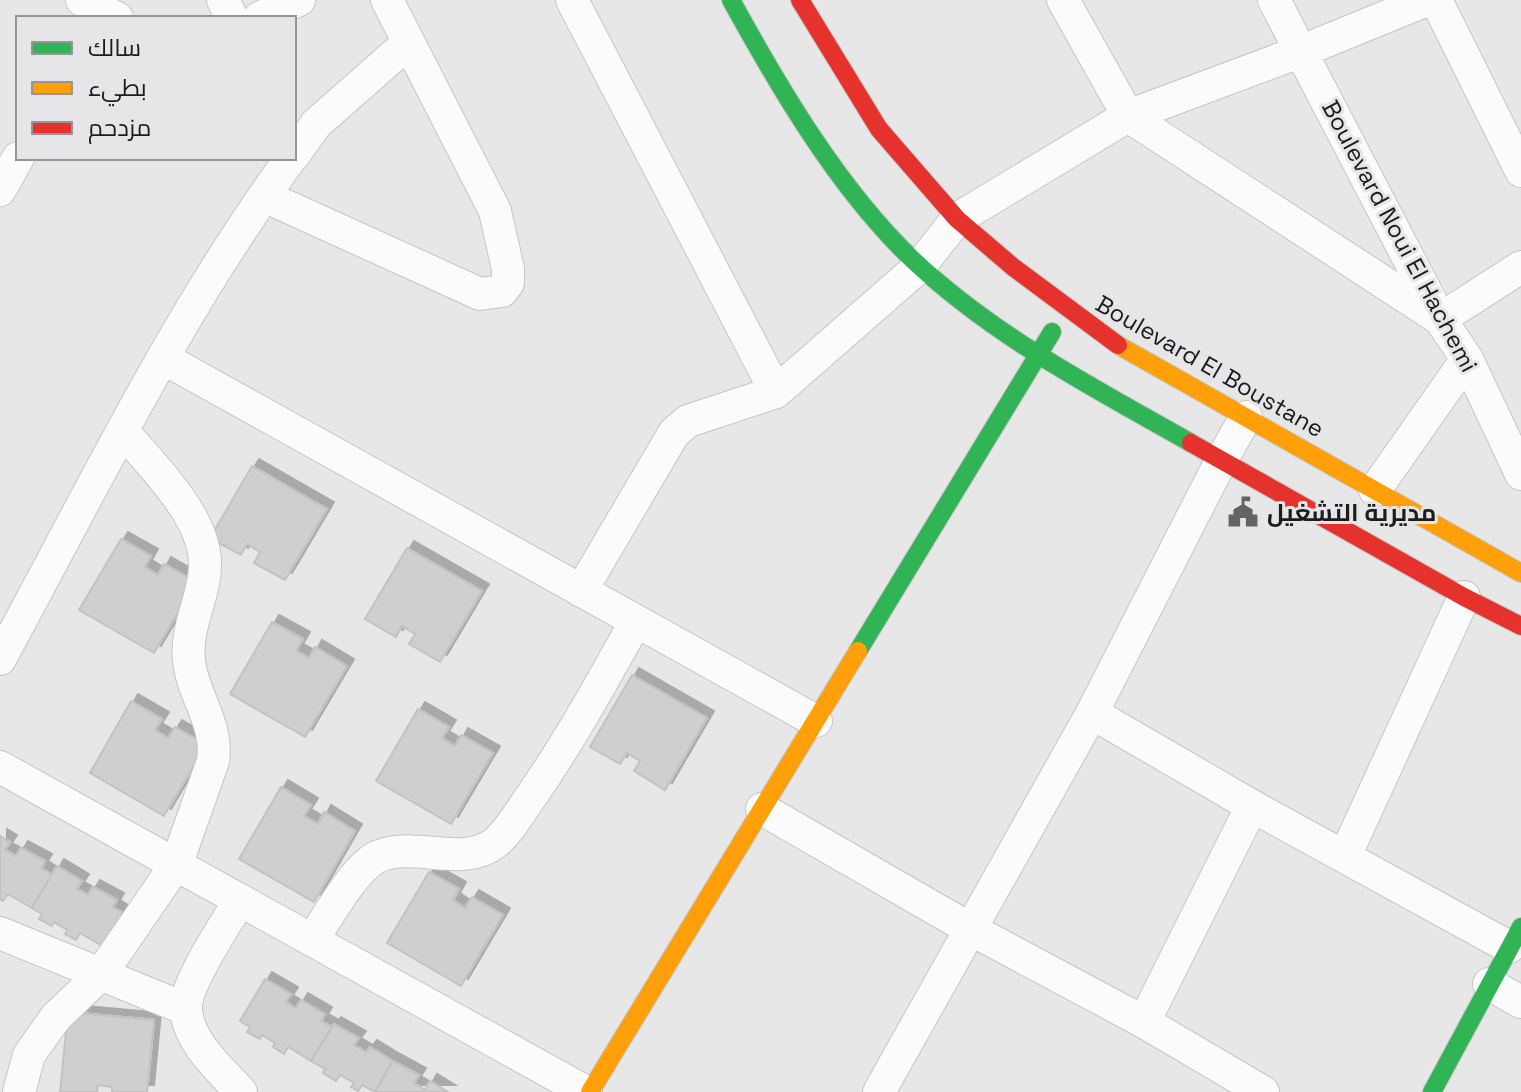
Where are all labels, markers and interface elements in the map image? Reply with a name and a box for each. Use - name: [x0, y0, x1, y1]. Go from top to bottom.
- legend: [16, 16, 296, 160]
- text: سالك: [88, 32, 141, 63]
- text: بطيء: [88, 72, 147, 107]
- street label: Boulevard Noui El Hachemi: [1315, 95, 1485, 377]
- text: مزدحم: [88, 112, 151, 144]
- street label: Boulevard El Boustane: [1090, 288, 1330, 444]
- public building icon: مديرية التشغيل: [1226, 495, 1260, 529]
- place label: مديرية التشغيل: [1267, 497, 1436, 528]

